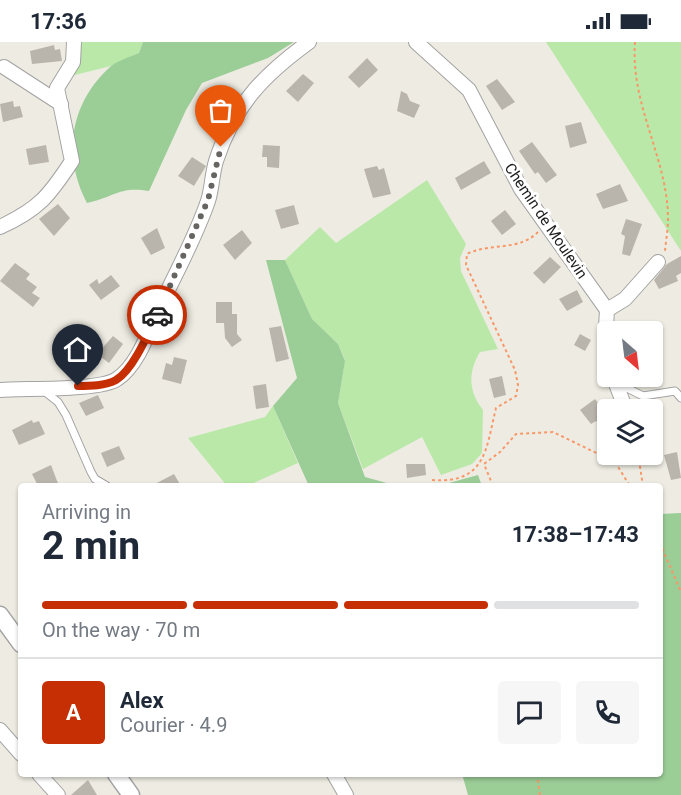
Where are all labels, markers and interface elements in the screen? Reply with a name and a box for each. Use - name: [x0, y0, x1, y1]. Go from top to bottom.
- text: 17:36: [30, 9, 87, 34]
- pin: [195, 85, 246, 147]
- icon: bag: [204, 94, 237, 127]
- street label: Chemin de Moulevin: [501, 160, 591, 282]
- courier: [127, 285, 187, 345]
- icon: car: [141, 299, 174, 332]
- north arrow: [597, 321, 663, 387]
- map controls: [597, 321, 663, 465]
- pin: [52, 324, 103, 386]
- icon: home: [61, 333, 94, 366]
- button: layers: [597, 399, 663, 465]
- text: Arriving in: [42, 500, 131, 524]
- text: 17:38–17:43: [512, 522, 639, 547]
- text: 2 min: [42, 523, 140, 569]
- text: On the way · 70 m: [42, 618, 200, 642]
- button: chat: [498, 681, 561, 744]
- button: phone: [576, 681, 639, 744]
- text: Alex: [120, 688, 164, 713]
- text: A: [66, 700, 81, 725]
- text: Courier · 4.9: [120, 713, 227, 737]

